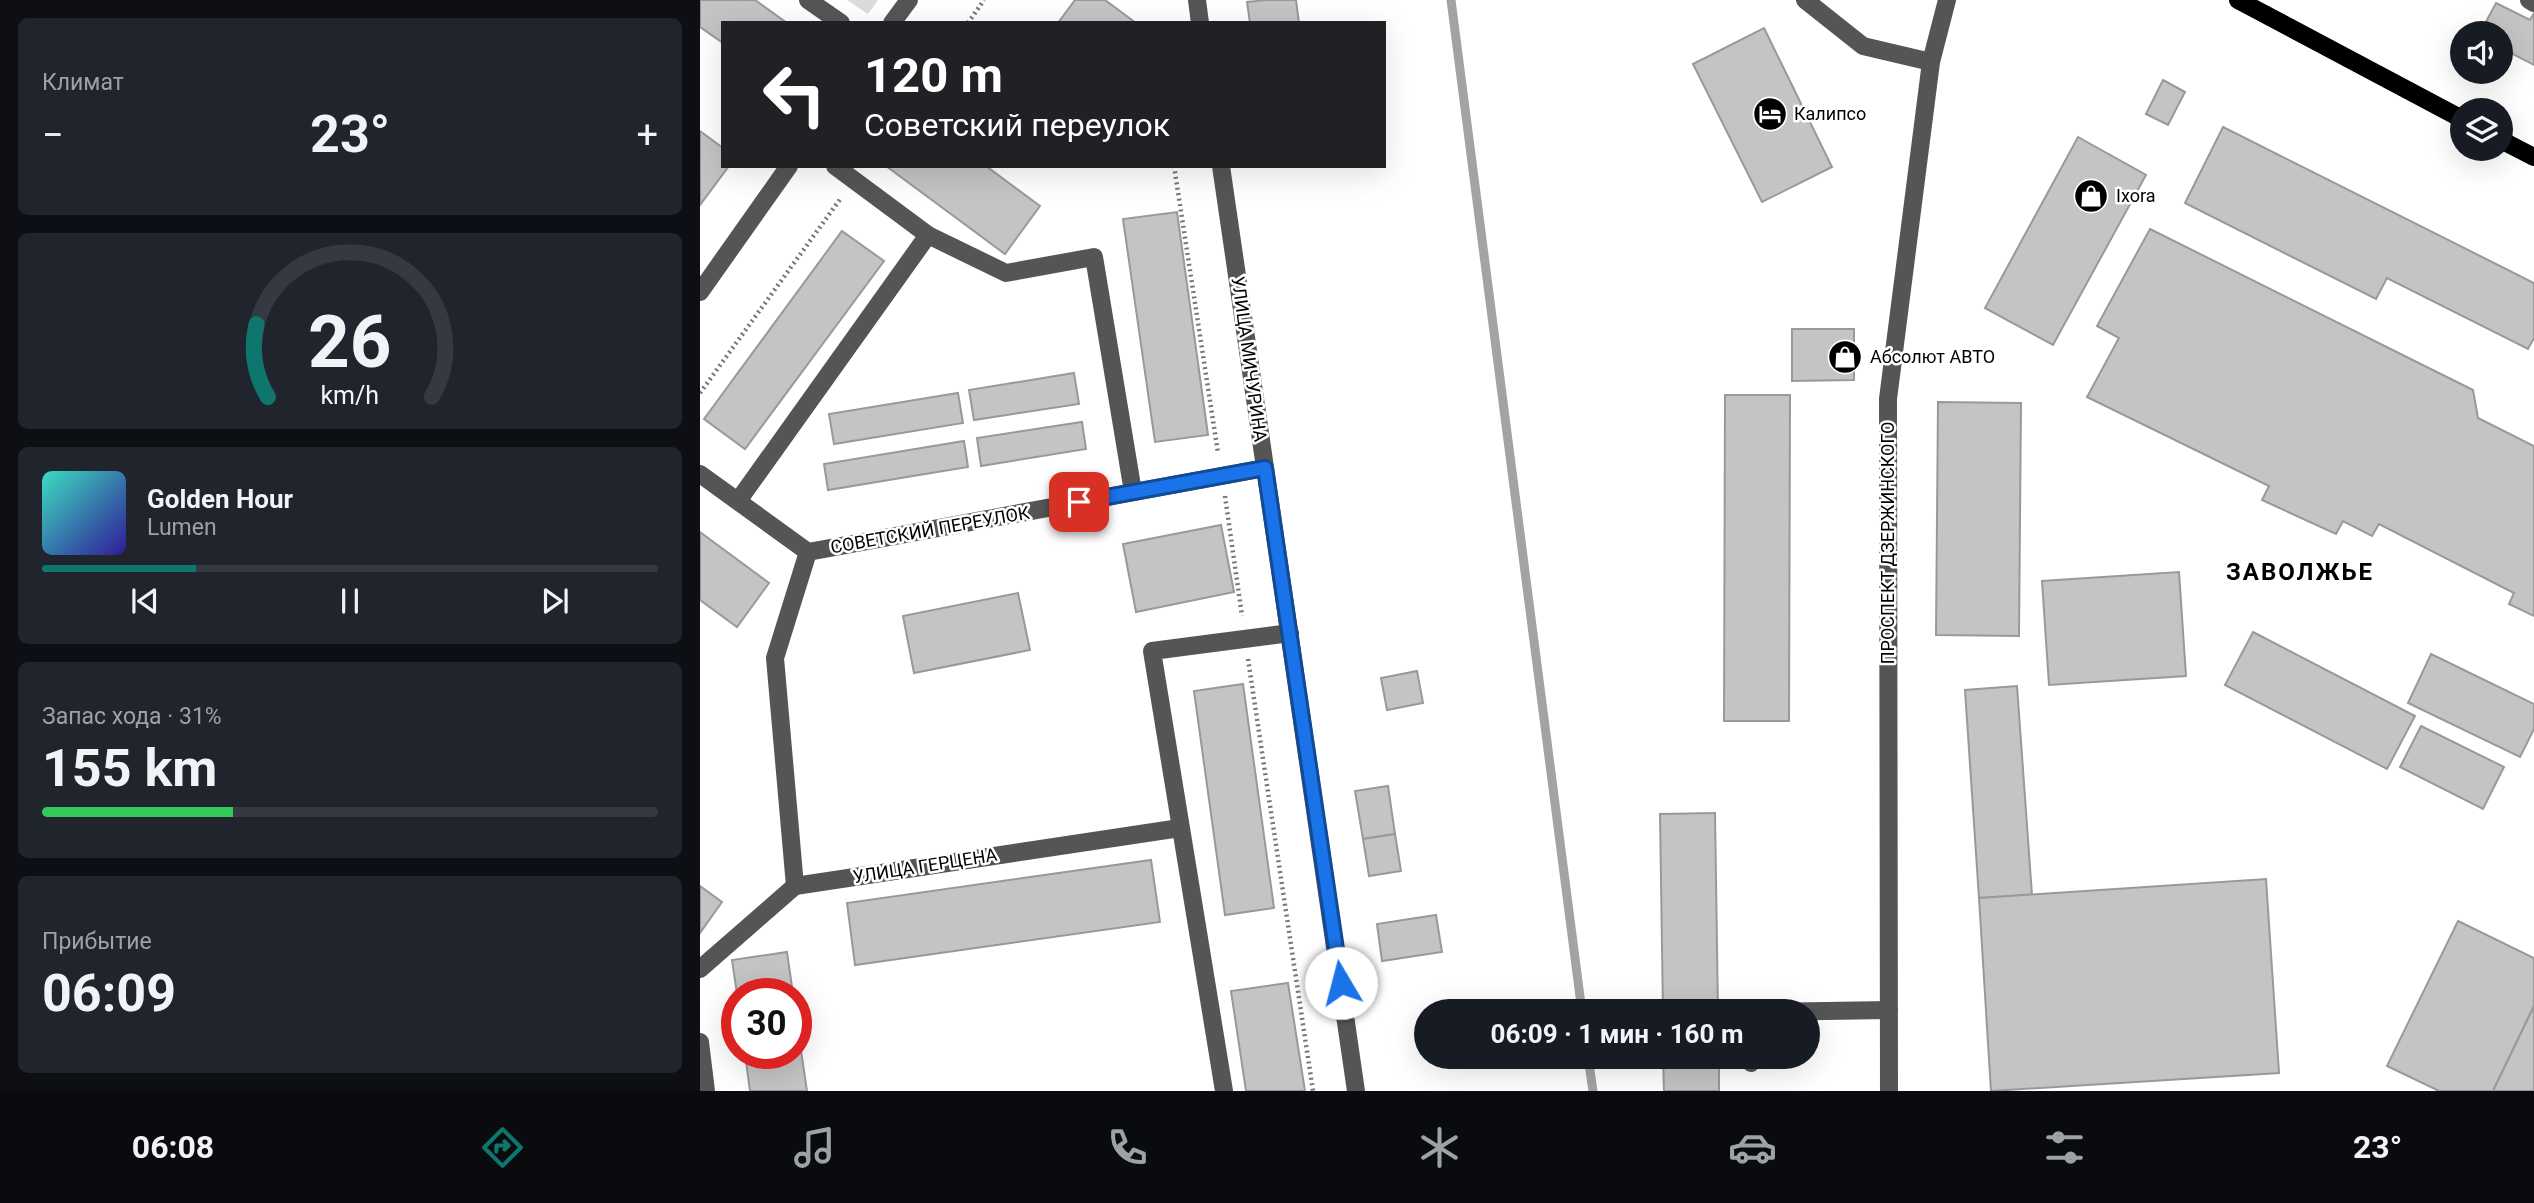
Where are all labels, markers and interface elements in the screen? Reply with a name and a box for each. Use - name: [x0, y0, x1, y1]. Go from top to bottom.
- map controls: [2450, 21, 2513, 161]
- button: sound: [2450, 21, 2513, 84]
- text: 120 m: [864, 47, 1003, 104]
- icon: left: [749, 49, 840, 140]
- text: Климат: [42, 69, 124, 96]
- hotel icon: Калипсо: [1751, 95, 1789, 133]
- button: layers: [2450, 98, 2513, 161]
- place label: Калипсо: [1794, 103, 1866, 124]
- text: 23°: [310, 104, 390, 165]
- text: Советский переулок: [864, 106, 1170, 144]
- text: −: [42, 113, 64, 157]
- text: +: [636, 113, 658, 157]
- shop icon: Ixora: [2072, 177, 2110, 215]
- place label: Ixora: [2116, 185, 2155, 206]
- street label: УЛИЦА МИЧУРИНА: [1227, 275, 1272, 443]
- text: 26: [308, 299, 392, 385]
- shop icon: Абсолют АВТО: [1826, 338, 1864, 376]
- place label: Абсолют АВТО: [1870, 346, 1995, 367]
- text: km/h: [321, 381, 379, 410]
- street label: ПРОСПЕКТ ДЗЕРЖИНСКОГО: [1877, 422, 1898, 664]
- pin: [1049, 472, 1109, 532]
- icon: arrive: [1060, 483, 1098, 521]
- text: Golden Hour: [147, 484, 293, 514]
- street label: СОВЕТСКИЙ ПЕРЕУЛОК: [829, 502, 1032, 557]
- text: Lumen: [147, 514, 217, 541]
- district label: ЗАВОЛЖЬЕ: [2226, 558, 2374, 586]
- icon: previous: [126, 582, 164, 620]
- icon: pause: [331, 582, 369, 620]
- icon: next: [536, 582, 574, 620]
- text: Запас хода · 31%: [42, 703, 222, 730]
- text: 155 km: [42, 738, 217, 799]
- street label: УЛИЦА ГЕРЦЕНА: [851, 844, 999, 887]
- text: Прибытие: [42, 928, 152, 955]
- position arrow: [1304, 946, 1378, 1020]
- text: 06:09: [42, 963, 176, 1024]
- speed limit sign: 30: [721, 978, 812, 1069]
- text: 06:09 · 1 мин · 160 m: [1491, 1019, 1743, 1049]
- icon: directions: [478, 1123, 527, 1172]
- icon: music: [790, 1123, 839, 1172]
- icon: phone: [1103, 1123, 1152, 1172]
- icon: climate: [1415, 1123, 1464, 1172]
- icon: car: [1728, 1123, 1777, 1172]
- icon: filters: [2040, 1123, 2089, 1172]
- text: 06:08: [132, 1128, 214, 1166]
- text: 23°: [2353, 1128, 2402, 1166]

